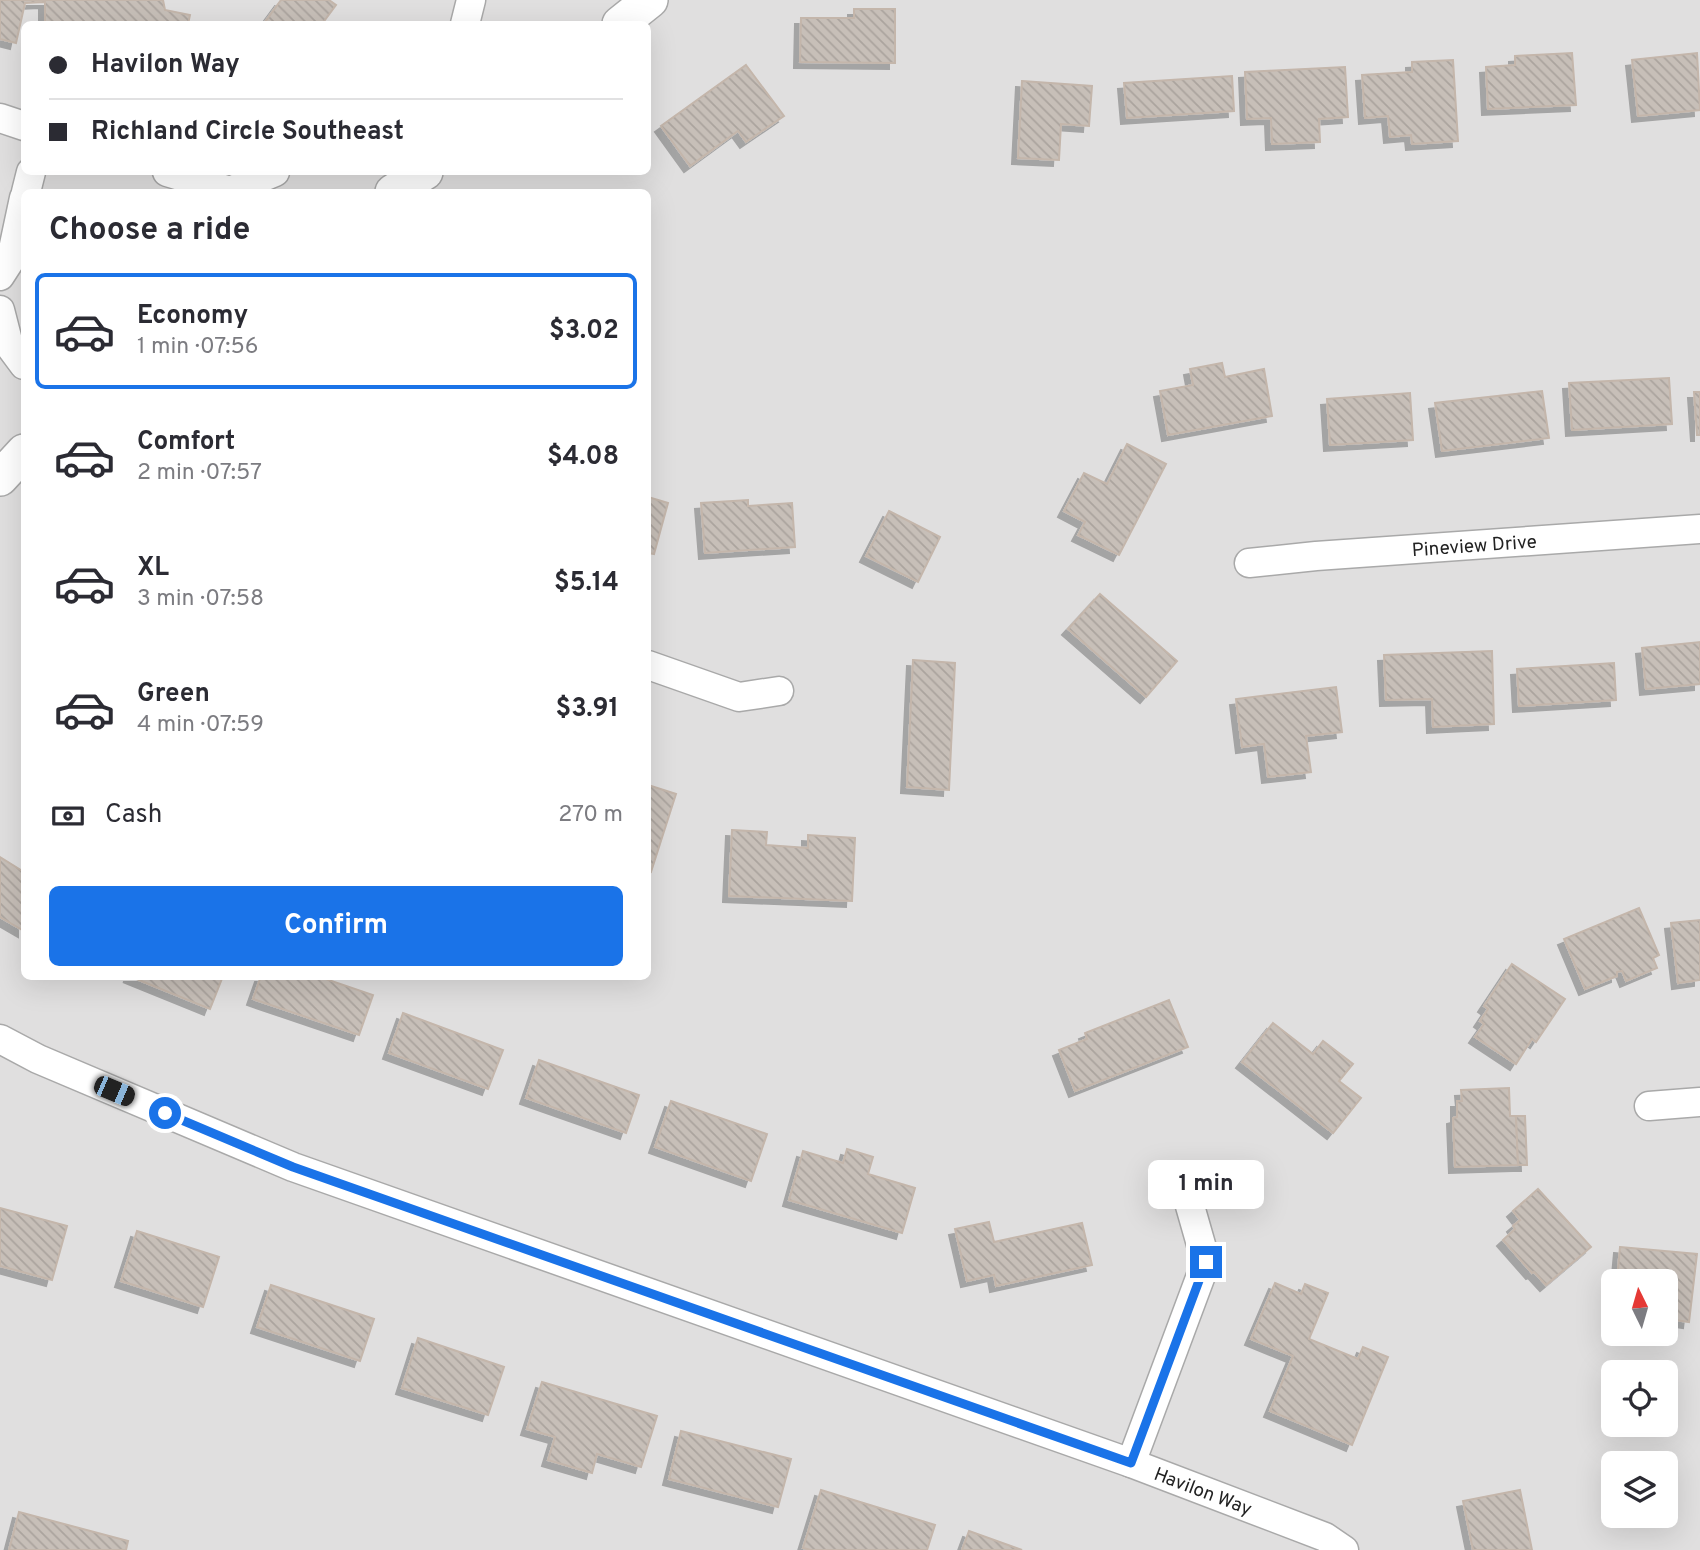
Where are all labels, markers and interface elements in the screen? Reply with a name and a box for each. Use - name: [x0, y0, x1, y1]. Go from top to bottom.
- text: Havilon Way: [91, 49, 240, 82]
- text: Richland Circle Southeast: [91, 116, 404, 149]
- text: Choose a ride: [49, 211, 250, 251]
- icon: car: [53, 300, 116, 363]
- text: Economy: [137, 300, 248, 333]
- text: $3.02: [549, 315, 619, 348]
- text: 1 min · 07:56: [137, 333, 258, 362]
- icon: car: [53, 426, 116, 489]
- text: Comfort: [137, 426, 235, 459]
- text: $4.08: [547, 441, 619, 474]
- text: 2 min · 07:57: [137, 459, 262, 488]
- street label: Pineview Drive: [1411, 531, 1538, 563]
- icon: car: [53, 552, 116, 615]
- text: XL: [137, 552, 169, 585]
- text: $5.14: [554, 567, 619, 600]
- text: 3 min · 07:58: [137, 585, 264, 614]
- icon: car: [53, 678, 116, 741]
- text: Green: [137, 678, 210, 711]
- text: $3.91: [556, 693, 619, 726]
- text: 4 min · 07:59: [137, 711, 264, 740]
- icon: cash: [49, 797, 87, 835]
- text: Cash: [105, 799, 162, 832]
- text: 270 m: [558, 801, 623, 830]
- button: Confirm: [49, 886, 623, 966]
- car: [91, 1073, 138, 1109]
- route start: [149, 1097, 181, 1129]
- callout: 1 min: [1148, 1160, 1264, 1210]
- text: 1 min: [1178, 1170, 1234, 1199]
- route end: [1190, 1246, 1222, 1278]
- north arrow: [1601, 1269, 1678, 1346]
- map controls: [1601, 1269, 1678, 1528]
- button: locate: [1601, 1360, 1678, 1437]
- button: layers: [1601, 1451, 1678, 1528]
- street label: Havilon Way: [1150, 1463, 1255, 1522]

